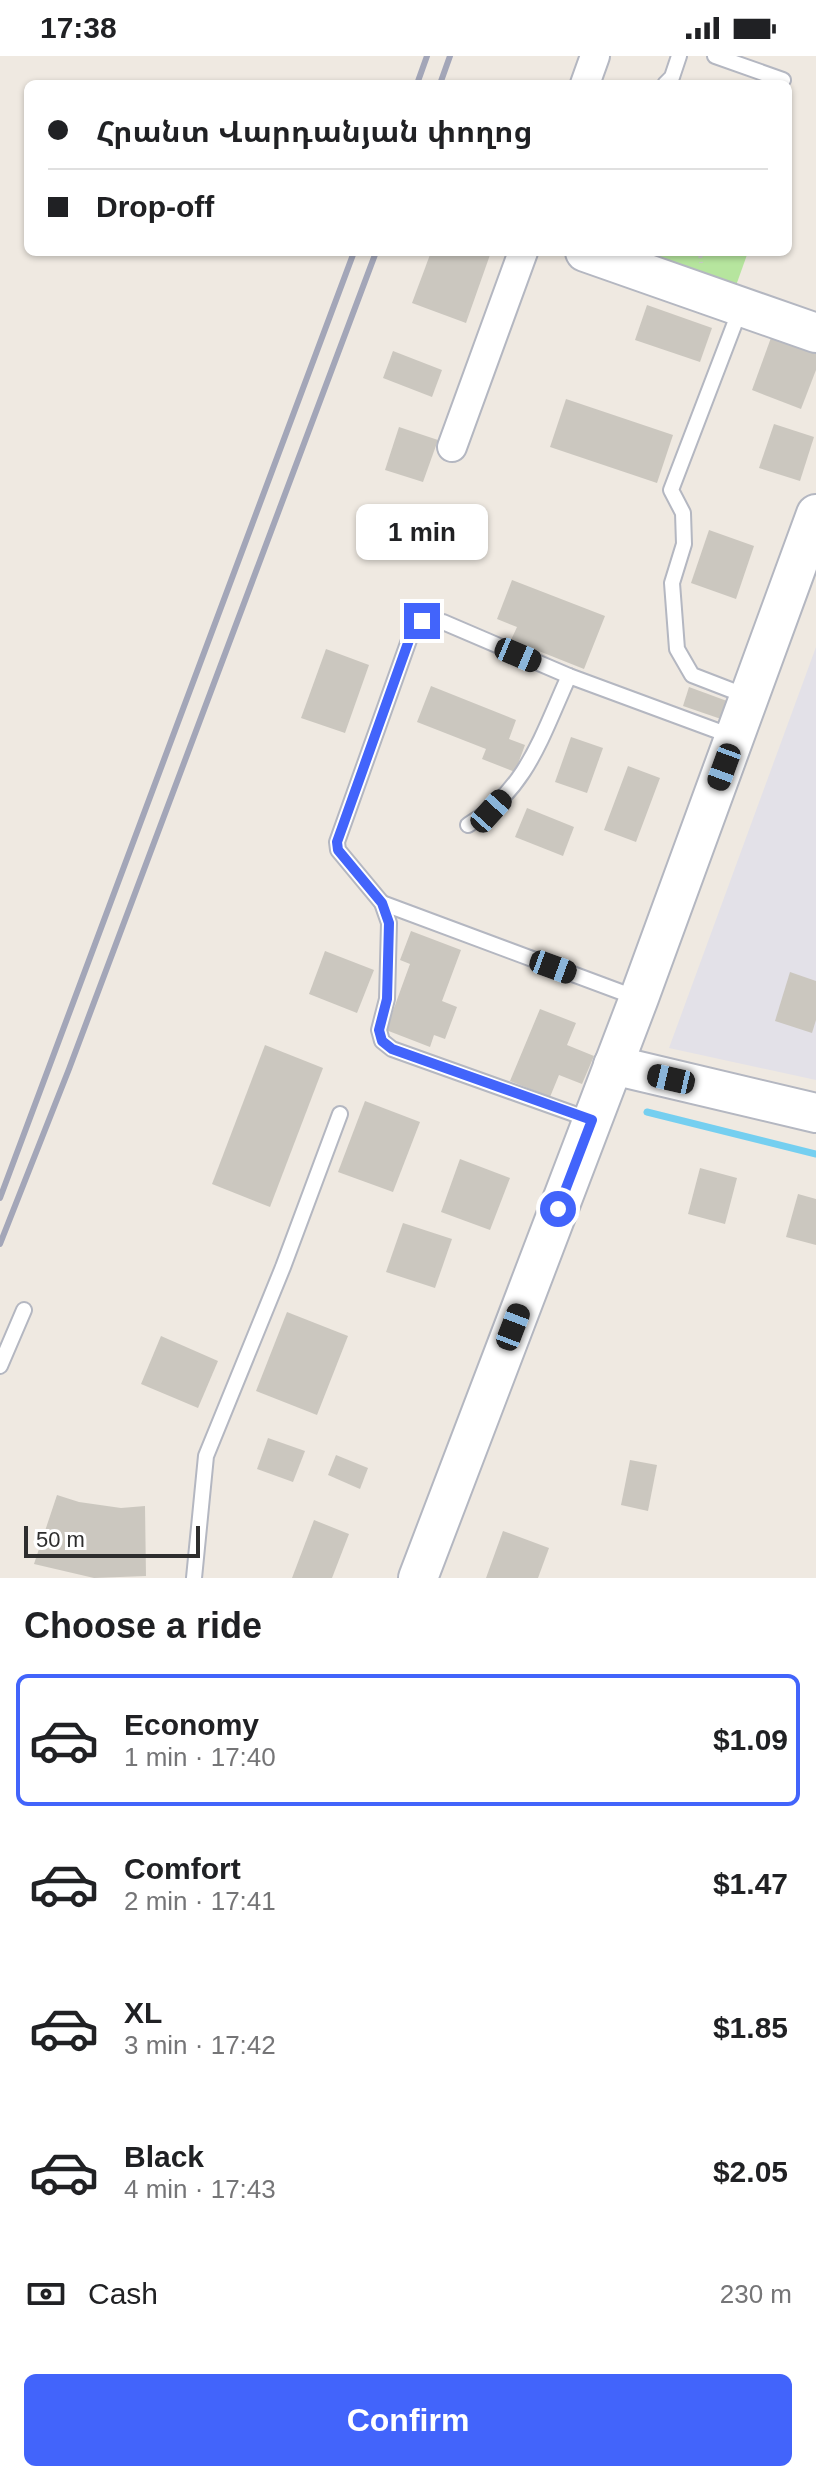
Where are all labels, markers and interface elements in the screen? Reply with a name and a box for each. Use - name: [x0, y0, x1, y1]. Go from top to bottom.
- text: 17:38: [40, 11, 117, 44]
- text: Հրանտ Վարդանյան փողոց: [96, 115, 533, 148]
- text: Drop-off: [96, 190, 214, 223]
- callout: 1 min: [356, 505, 488, 561]
- text: 1 min: [388, 517, 456, 547]
- route end: [404, 603, 440, 639]
- car: [491, 635, 545, 675]
- car: [705, 740, 743, 794]
- car: [466, 785, 516, 837]
- car: [526, 948, 580, 986]
- car: [645, 1062, 697, 1096]
- route start: [540, 1191, 576, 1227]
- car: [493, 1300, 533, 1354]
- scale bar: [24, 1522, 200, 1558]
- text: 50 m: [36, 1527, 85, 1552]
- text: Choose a ride: [24, 1605, 262, 1646]
- icon: car: [28, 1704, 100, 1776]
- text: Economy: [124, 1708, 259, 1741]
- text: $1.09: [713, 1723, 788, 1756]
- text: 1 min · 17:40: [124, 1742, 276, 1772]
- icon: car: [28, 1848, 100, 1920]
- text: Comfort: [124, 1852, 241, 1885]
- text: $1.47: [713, 1867, 788, 1900]
- text: 2 min · 17:41: [124, 1886, 276, 1916]
- icon: car: [28, 1992, 100, 2064]
- text: XL: [124, 1996, 162, 2029]
- text: $1.85: [713, 2011, 788, 2044]
- text: 3 min · 17:42: [124, 2030, 276, 2060]
- icon: car: [28, 2136, 100, 2208]
- text: Black: [124, 2140, 204, 2173]
- text: $2.05: [713, 2155, 788, 2188]
- text: 4 min · 17:43: [124, 2174, 276, 2204]
- icon: cash: [24, 2272, 68, 2316]
- text: Cash: [88, 2277, 158, 2310]
- text: 230 m: [720, 2279, 792, 2309]
- button: Confirm: [24, 2374, 792, 2466]

